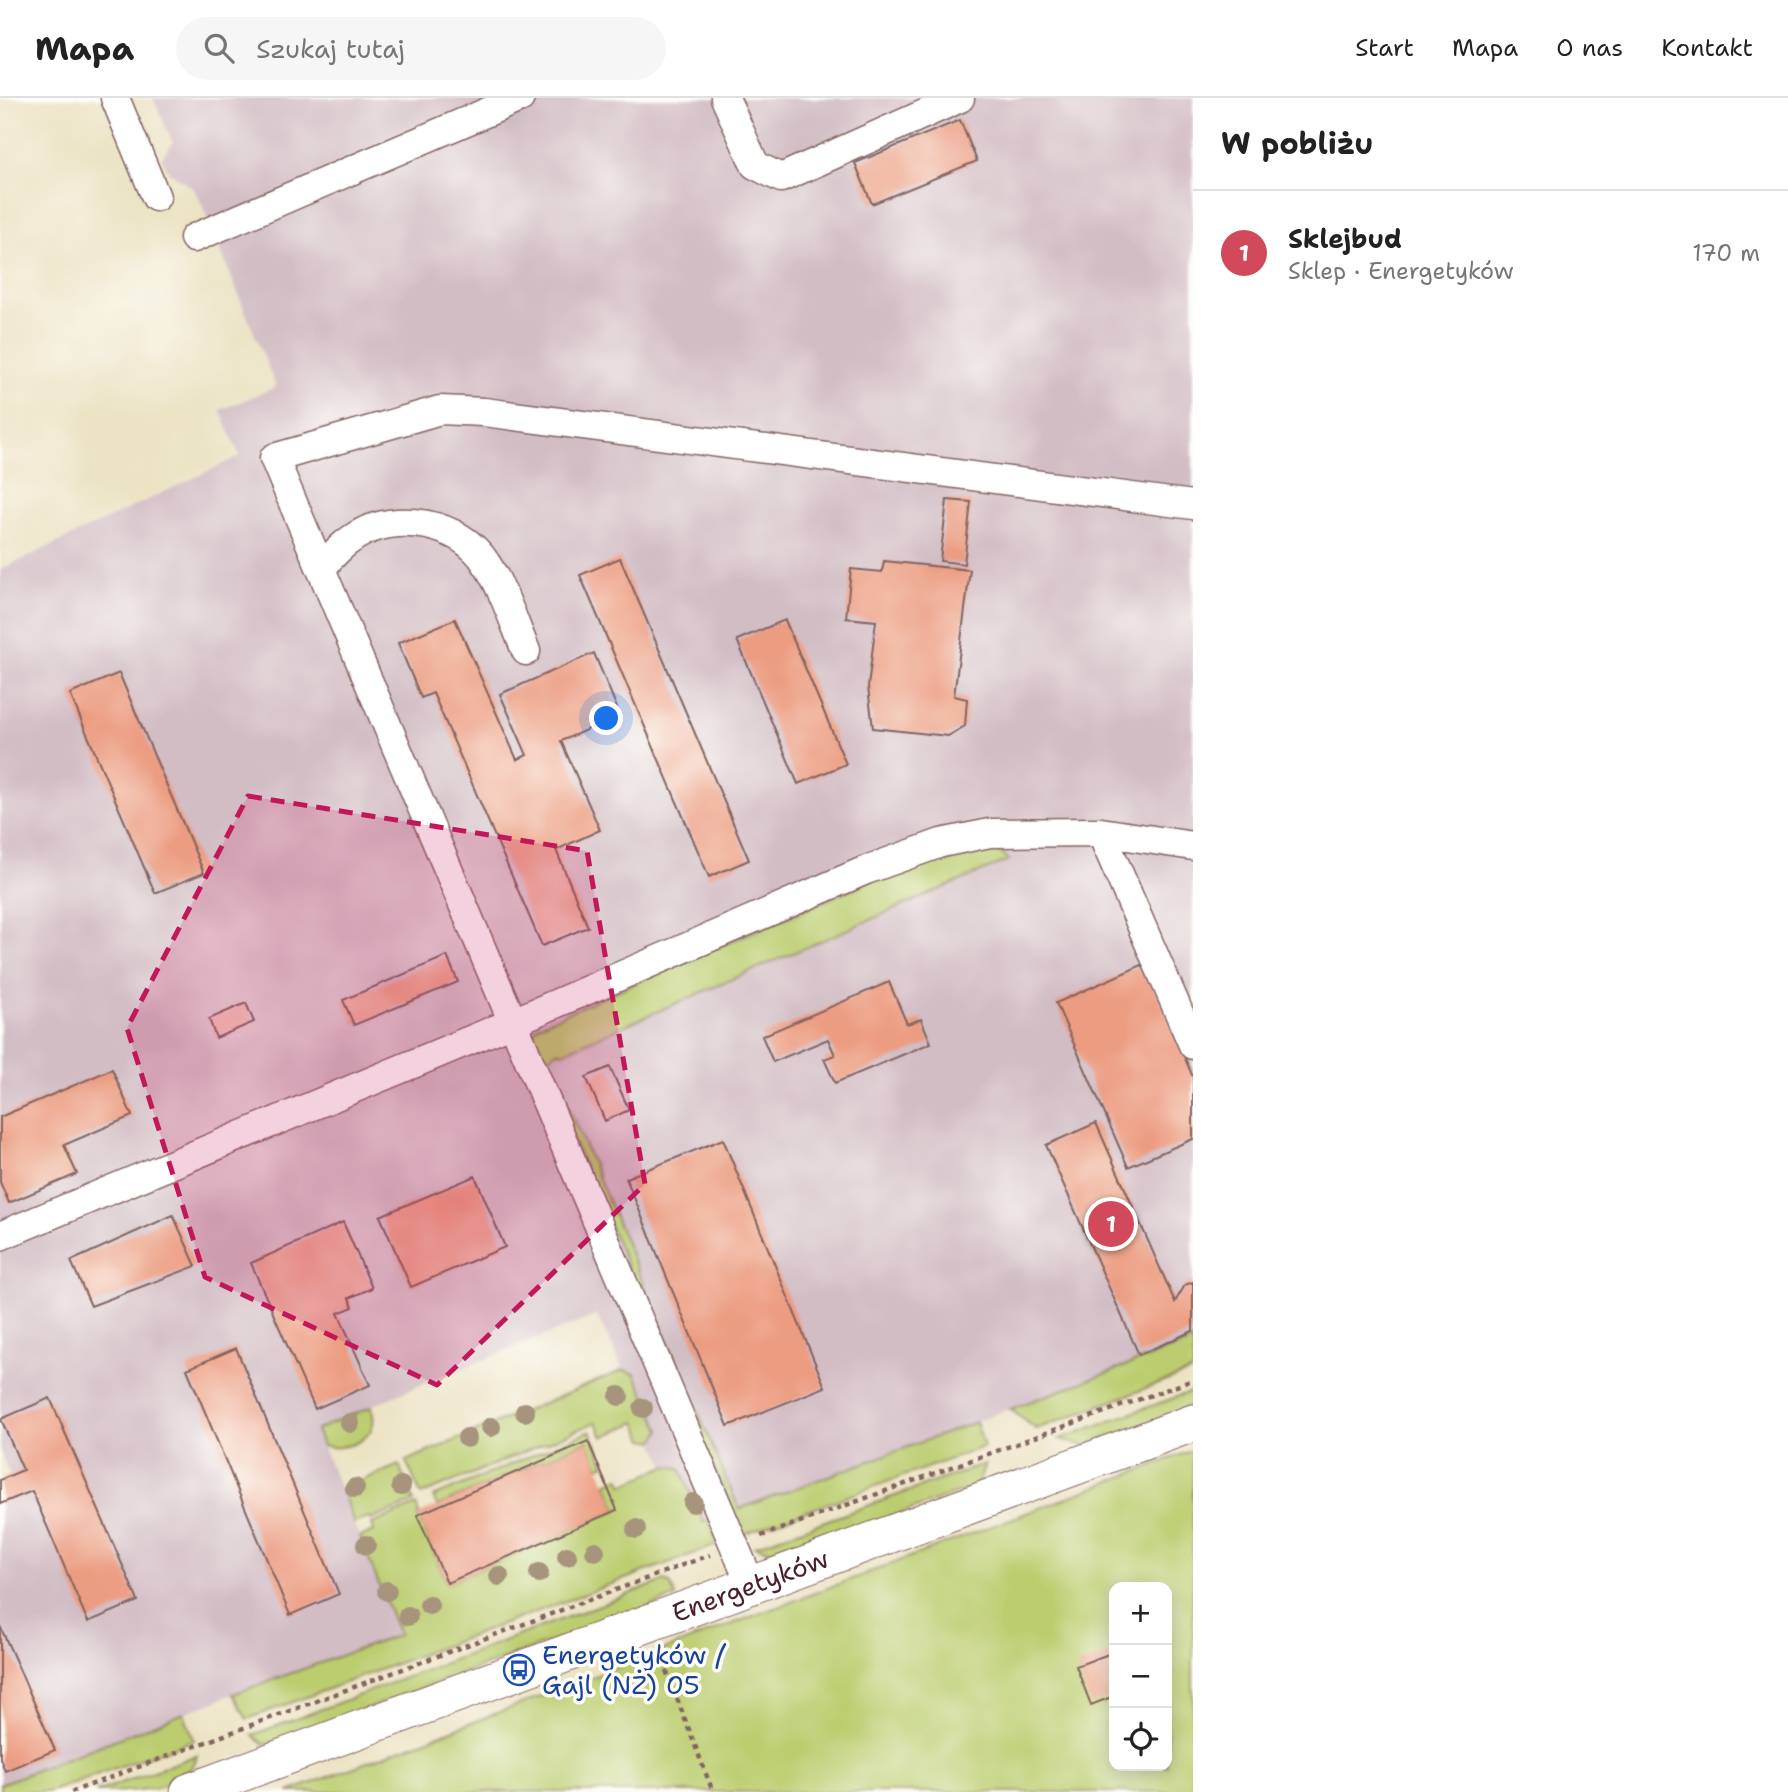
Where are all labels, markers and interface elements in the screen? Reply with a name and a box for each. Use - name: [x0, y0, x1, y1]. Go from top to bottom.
- search box: [176, 17, 666, 80]
- text: Mapa: [35, 26, 134, 71]
- icon: search: [200, 29, 238, 67]
- text: Szukaj tutaj: [256, 31, 405, 66]
- text: Start: [1355, 32, 1414, 64]
- text: Mapa: [1452, 32, 1518, 64]
- text: O nas: [1556, 32, 1623, 64]
- text: Kontakt: [1661, 32, 1753, 64]
- text: W pobliżu: [1221, 123, 1373, 164]
- text: Sklejbud: [1288, 221, 1402, 256]
- text: 1: [1239, 238, 1249, 268]
- text: 170 m: [1692, 238, 1760, 268]
- text: Sklep · Energetyków: [1288, 256, 1514, 286]
- your location: [589, 701, 623, 735]
- pin: 1: [1088, 1198, 1134, 1250]
- street label: Energetyków: [667, 1540, 833, 1630]
- map controls: [1109, 1582, 1172, 1771]
- button: +: [1109, 1582, 1172, 1645]
- place label: Energetyków / Gajl (NŻ) 05: [542, 1637, 726, 1702]
- button: −: [1109, 1645, 1172, 1708]
- bus stop icon: Energetyków / Gajl (NŻ) 05: [502, 1653, 536, 1687]
- button: locate: [1109, 1708, 1172, 1771]

